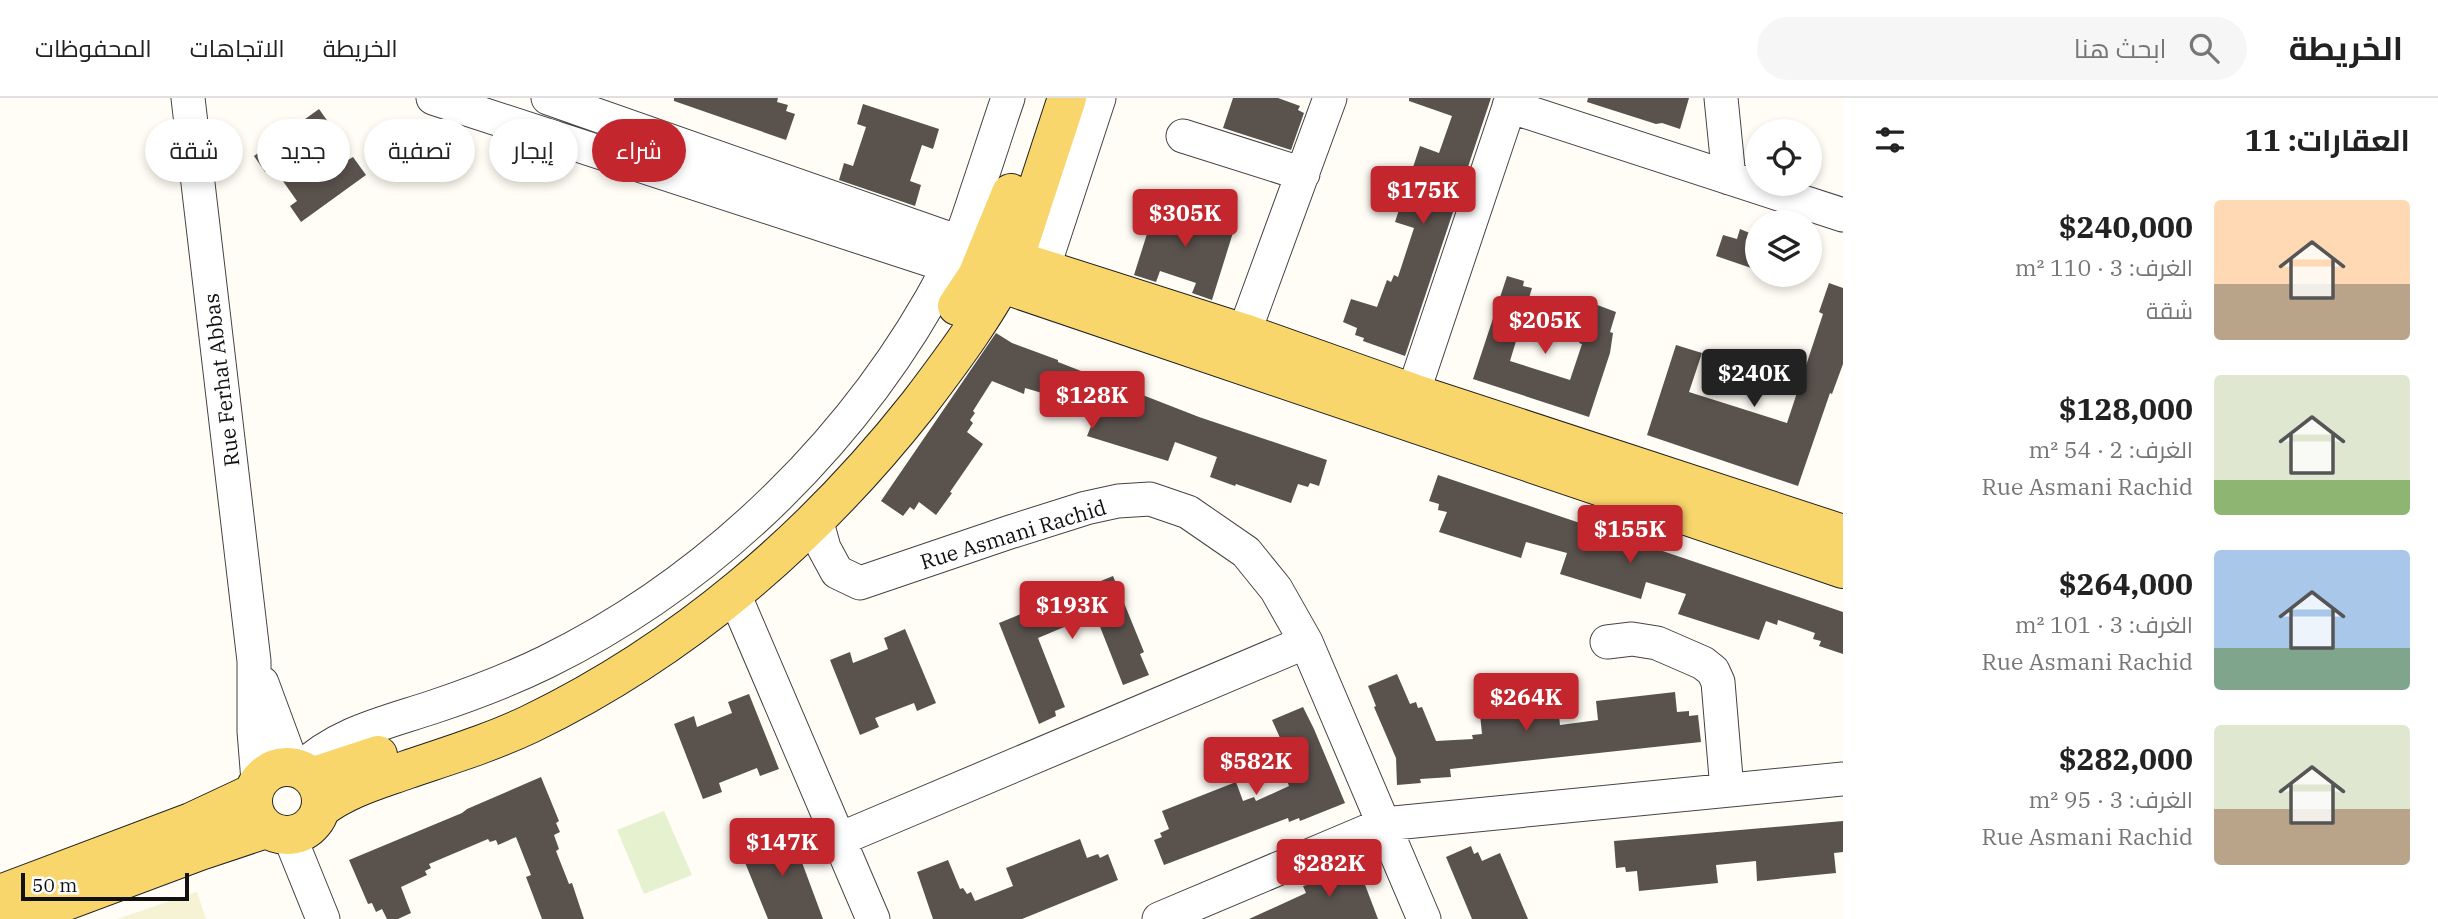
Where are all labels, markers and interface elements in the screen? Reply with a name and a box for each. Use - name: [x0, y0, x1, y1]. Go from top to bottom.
- search box: [1757, 17, 2247, 80]
- text: الخريطة: [2289, 26, 2403, 69]
- icon: search: [2185, 29, 2223, 67]
- text: ابحث هنا: [2074, 31, 2167, 65]
- text: المحفوظات: [35, 32, 152, 64]
- text: الاتجاهات: [190, 32, 285, 64]
- text: الخريطة: [323, 32, 398, 64]
- chip: شقة: [145, 119, 243, 182]
- chip: جديد: [257, 119, 350, 182]
- chip: تصفية: [364, 119, 475, 182]
- chip: إيجار: [489, 119, 578, 182]
- chip: شراء: [592, 119, 686, 182]
- map controls: [1745, 119, 1822, 287]
- button: locate: [1745, 119, 1822, 196]
- text: العقارات: 11: [2245, 120, 2410, 159]
- icon: filters: [1871, 121, 1909, 159]
- pin: $175K: [1374, 166, 1472, 226]
- text: $175K: [1387, 174, 1459, 204]
- pin: $305K: [1136, 190, 1234, 249]
- text: $305K: [1149, 197, 1221, 227]
- text: $240,000: [2059, 207, 2193, 246]
- button: layers: [1745, 210, 1822, 287]
- icon: home: [2270, 228, 2354, 312]
- text: الغرف: 3 · 110 m²: [2015, 252, 2193, 282]
- street label: Rue Ferhat Abbas: [196, 292, 246, 468]
- text: شقة: [2146, 295, 2193, 325]
- pin: $205K: [1496, 296, 1594, 356]
- text: $205K: [1509, 304, 1581, 334]
- pin: $240K: [1705, 350, 1803, 409]
- text: $240K: [1718, 357, 1790, 387]
- pin: $128K: [1043, 372, 1141, 431]
- text: $128K: [1056, 379, 1128, 409]
- text: $128,000: [2059, 389, 2193, 428]
- icon: home: [2270, 403, 2354, 487]
- text: الغرف: 2 · 54 m²: [2028, 434, 2193, 464]
- text: Rue Asmani Rachid: [1982, 471, 2193, 501]
- street label: Rue Asmani Rachid: [917, 492, 1110, 576]
- pin: $155K: [1581, 505, 1679, 565]
- text: $155K: [1594, 513, 1666, 543]
- text: $264,000: [2059, 564, 2193, 603]
- icon: home: [2270, 578, 2354, 662]
- pin: $193K: [1023, 582, 1121, 641]
- text: $193K: [1036, 589, 1108, 619]
- text: الغرف: 3 · 101 m²: [2015, 609, 2193, 639]
- text: Rue Asmani Rachid: [1982, 646, 2193, 676]
- pin: $264K: [1477, 674, 1575, 733]
- text: $264K: [1490, 681, 1562, 711]
- pin: $582K: [1207, 738, 1305, 797]
- text: $282,000: [2059, 739, 2193, 778]
- text: $582K: [1220, 745, 1292, 775]
- icon: home: [2270, 753, 2354, 837]
- text: الغرف: 3 · 95 m²: [2028, 784, 2193, 814]
- pin: $147K: [733, 818, 831, 878]
- text: Rue Asmani Rachid: [1982, 821, 2193, 851]
- text: $147K: [746, 826, 818, 856]
- pin: $282K: [1280, 840, 1378, 899]
- text: $282K: [1293, 847, 1365, 877]
- scale bar: [21, 870, 189, 902]
- text: 50 m: [32, 873, 77, 897]

